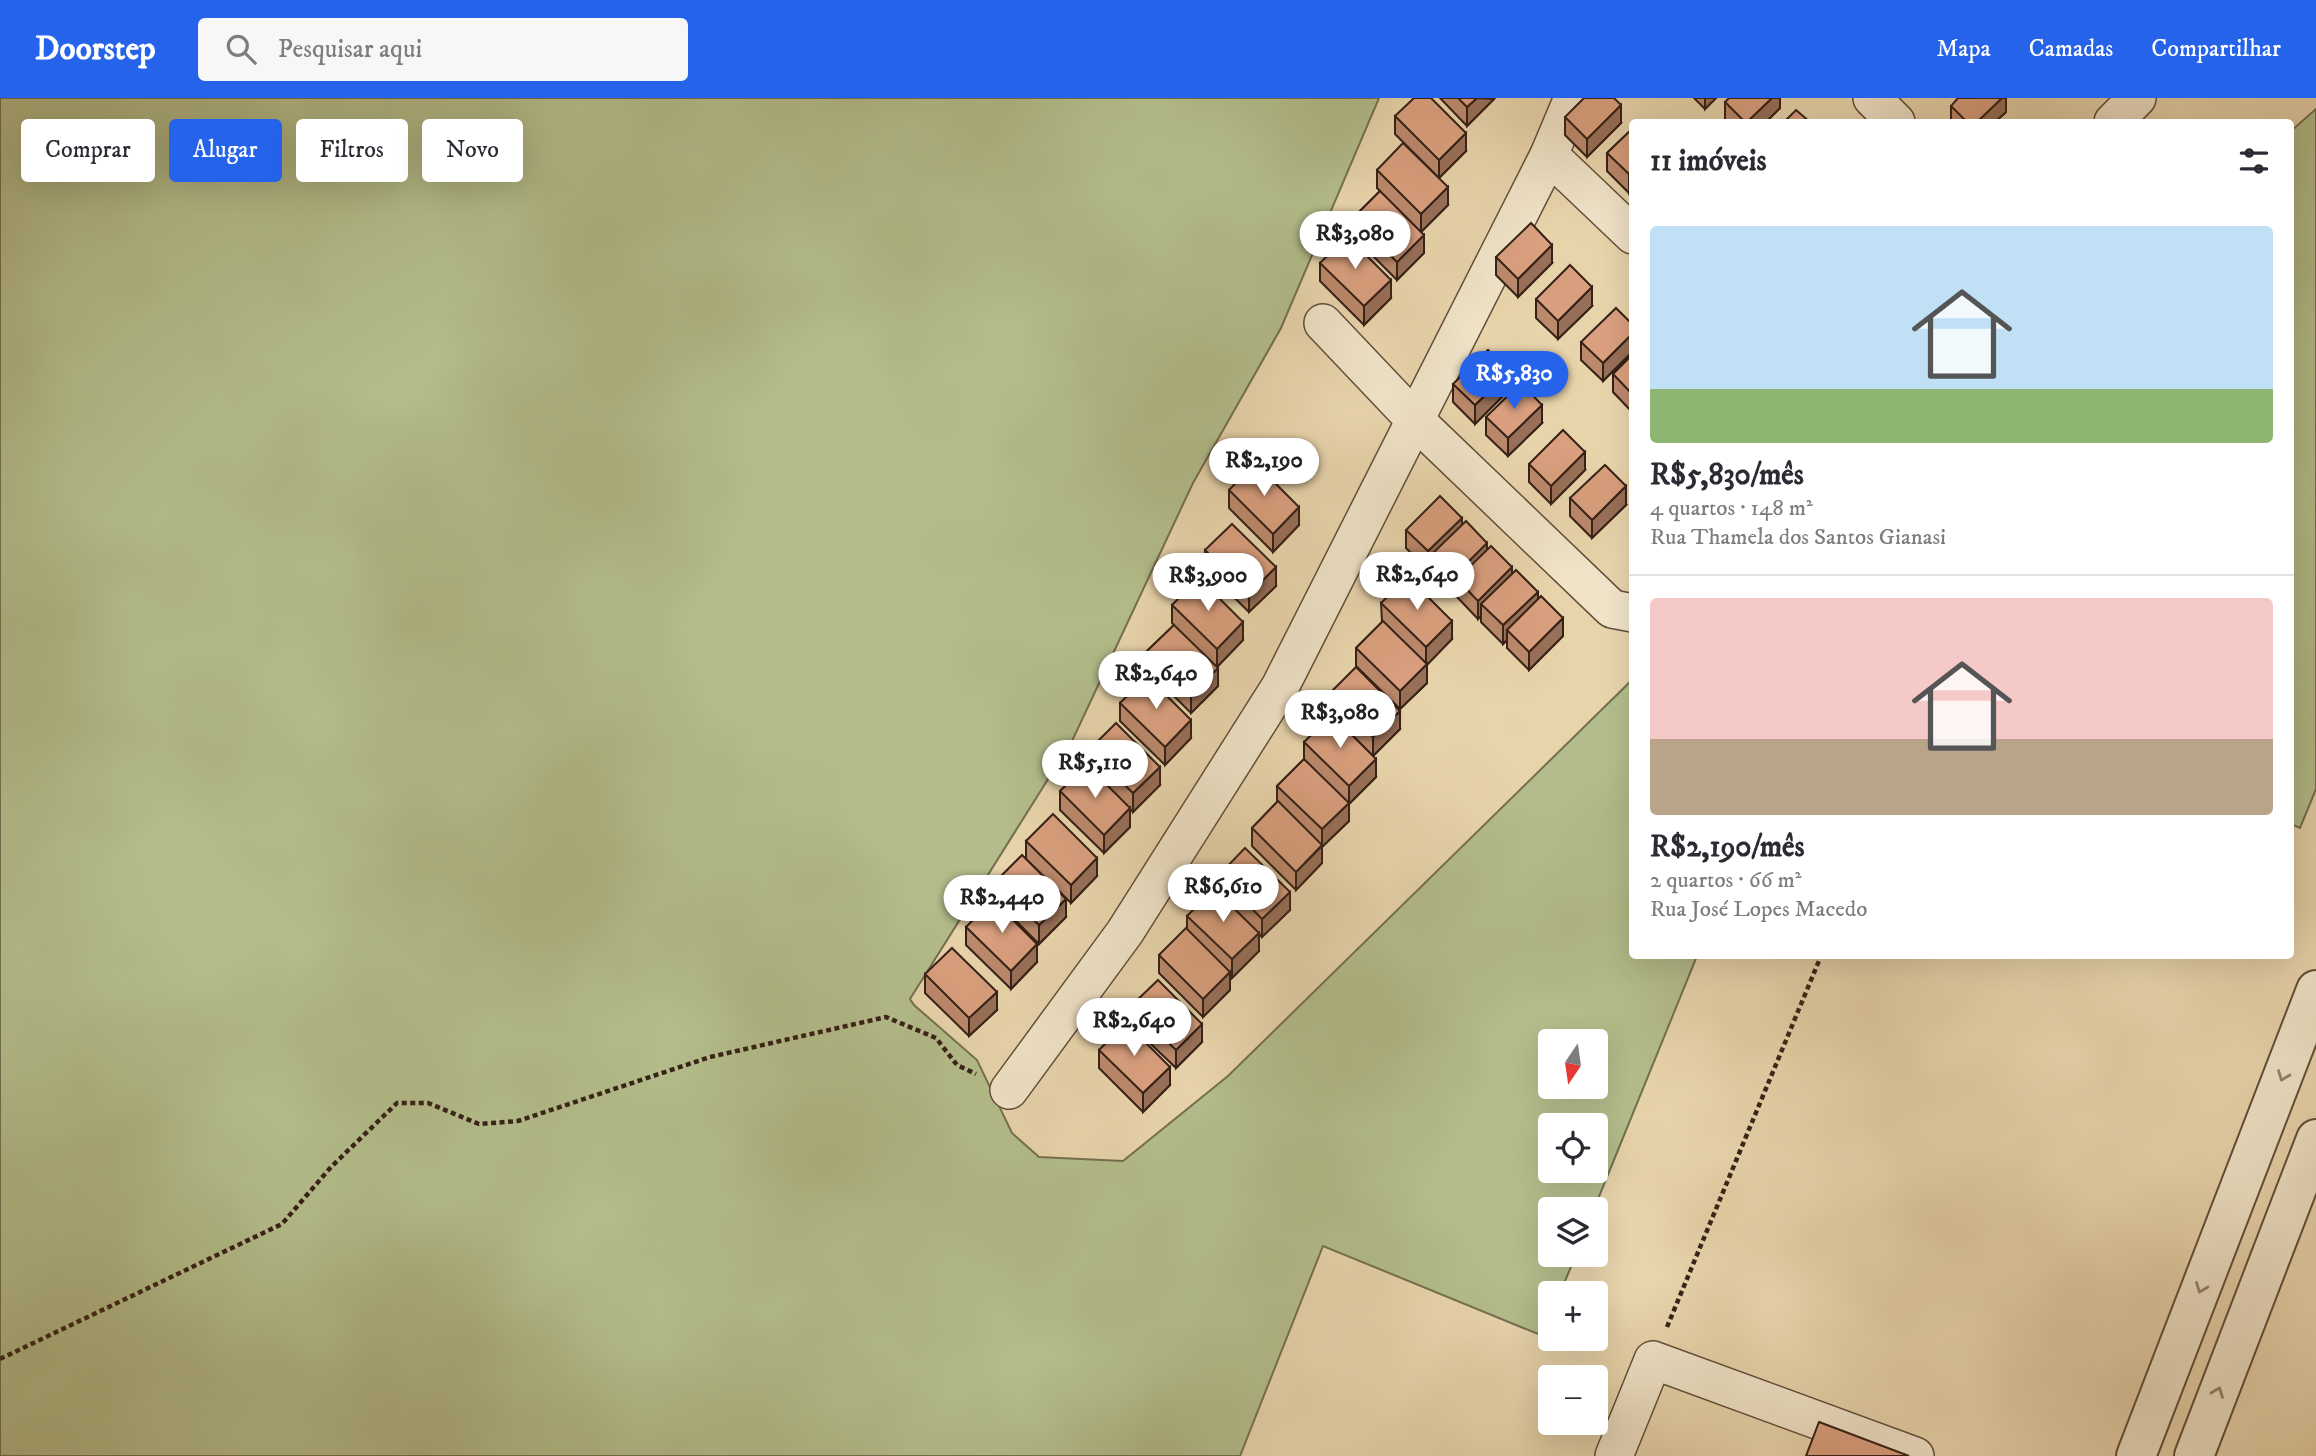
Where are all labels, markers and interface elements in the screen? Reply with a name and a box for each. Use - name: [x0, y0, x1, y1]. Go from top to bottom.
- search box: [198, 18, 688, 81]
- text: Doorstep: [35, 29, 156, 70]
- icon: search: [222, 30, 260, 68]
- text: Pesquisar aqui: [278, 33, 422, 66]
- text: Mapa: [1936, 34, 1991, 64]
- text: Camadas: [2029, 34, 2113, 64]
- text: Compartilhar: [2151, 34, 2281, 64]
- chip: Comprar: [21, 119, 155, 182]
- chip: Alugar: [169, 119, 282, 182]
- chip: Filtros: [296, 119, 408, 182]
- chip: Novo: [422, 119, 523, 182]
- icon: filters: [2235, 142, 2273, 180]
- text: 11 imóveis: [1650, 143, 1767, 180]
- pin: R$3,080: [1290, 212, 1420, 271]
- text: R$3,080: [1316, 219, 1394, 248]
- icon: home: [1899, 271, 2025, 397]
- pin: R$5,830: [1449, 352, 1579, 411]
- text: R$5,830: [1475, 359, 1553, 388]
- pin: R$2,190: [1199, 438, 1329, 498]
- text: R$2,190: [1225, 446, 1303, 475]
- text: R$5,830/mês: [1650, 457, 1804, 494]
- text: 4 quartos · 148 m²: [1650, 494, 1813, 523]
- text: Rua Thamela dos Santos Gianasi: [1650, 523, 1946, 552]
- pin: R$2,640: [1352, 552, 1482, 612]
- pin: R$3,900: [1143, 554, 1273, 613]
- text: R$2,640: [1375, 560, 1459, 589]
- text: R$3,900: [1169, 561, 1247, 590]
- icon: home: [1899, 643, 2025, 769]
- pin: R$2,640: [1091, 652, 1221, 711]
- text: R$2,640: [1114, 659, 1198, 688]
- pin: R$3,080: [1275, 690, 1405, 750]
- text: R$3,080: [1301, 698, 1379, 727]
- pin: R$5,110: [1030, 740, 1160, 800]
- text: R$5,110: [1058, 748, 1132, 777]
- text: R$2,190/mês: [1650, 829, 1805, 866]
- pin: R$6,610: [1158, 864, 1288, 924]
- text: 2 quartos · 66 m²: [1650, 866, 1802, 895]
- text: R$6,610: [1184, 872, 1262, 901]
- pin: R$2,440: [937, 876, 1067, 935]
- text: R$2,440: [960, 883, 1044, 912]
- text: Rua José Lopes Macedo: [1650, 895, 1867, 924]
- pin: R$2,640: [1069, 998, 1199, 1058]
- text: R$2,640: [1092, 1006, 1176, 1035]
- north arrow: [1538, 1029, 1608, 1099]
- map controls: [1538, 1029, 1608, 1435]
- one-way arrow: [2277, 1070, 2291, 1082]
- button: locate: [1538, 1113, 1608, 1183]
- button: layers: [1538, 1197, 1608, 1267]
- button: +: [1538, 1281, 1608, 1351]
- one-way arrow: [2195, 1282, 2209, 1294]
- button: −: [1538, 1365, 1608, 1435]
- one-way arrow: [2210, 1387, 2224, 1399]

